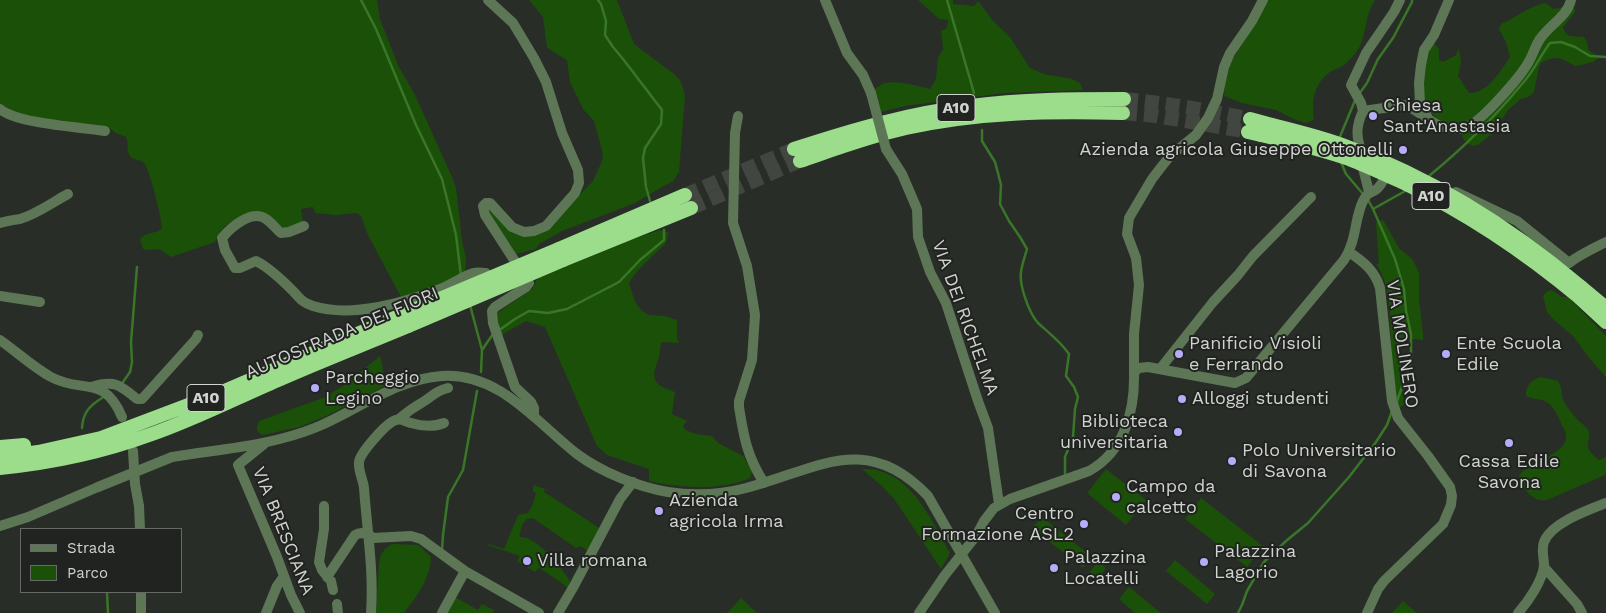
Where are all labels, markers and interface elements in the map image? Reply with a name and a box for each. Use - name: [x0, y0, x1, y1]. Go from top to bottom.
- road number: A10: [937, 95, 975, 122]
- place label: Chiesa Sant'Anastasia: [1383, 95, 1510, 138]
- marker: Chiesa Sant'Anastasia: [1367, 110, 1379, 122]
- place label: Azienda agricola Giuseppe Ottonelli: [1080, 139, 1393, 161]
- marker: Azienda agricola Giuseppe Ottonelli: [1397, 144, 1409, 156]
- road number: A10: [1412, 182, 1450, 210]
- street label: VIA DEI RICHELMA: [927, 238, 1003, 398]
- street label: VIA MOLINERO: [1381, 278, 1423, 410]
- street label: AUTOSTRADA DEI FIORI: [242, 283, 442, 383]
- place label: Panificio Visioli e Ferrando: [1189, 333, 1322, 376]
- place label: Ente Scuola Edile: [1456, 333, 1562, 376]
- marker: Panificio Visioli e Ferrando: [1173, 348, 1185, 360]
- marker: Ente Scuola Edile: [1440, 348, 1452, 360]
- place label: Parcheggio Legino: [325, 367, 420, 409]
- marker: Parcheggio Legino: [309, 382, 321, 394]
- road number: A10: [187, 384, 225, 412]
- place label: Alloggi studenti: [1192, 388, 1329, 410]
- marker: Alloggi studenti: [1176, 393, 1188, 405]
- place label: Biblioteca universitaria: [1060, 411, 1168, 454]
- marker: Biblioteca universitaria: [1172, 426, 1184, 438]
- marker: Cassa Edile Savona: [1503, 437, 1515, 449]
- place label: Polo Universitario di Savona: [1242, 440, 1396, 482]
- place label: Cassa Edile Savona: [1459, 451, 1559, 494]
- marker: Polo Universitario di Savona: [1226, 455, 1238, 467]
- street label: VIA BRESCIANA: [247, 464, 319, 598]
- place label: Campo da calcetto: [1126, 476, 1215, 518]
- place label: Azienda agricola Irma: [669, 490, 784, 532]
- marker: Campo da calcetto: [1110, 491, 1122, 503]
- place label: Centro Formazione ASL2: [921, 503, 1074, 546]
- marker: Azienda agricola Irma: [653, 505, 665, 517]
- marker: Centro Formazione ASL2: [1078, 518, 1090, 530]
- legend: [20, 528, 182, 593]
- text: Strada: [67, 539, 115, 557]
- place label: Palazzina Lagorio: [1214, 541, 1296, 584]
- place label: Palazzina Locatelli: [1064, 547, 1146, 590]
- place label: Villa romana: [537, 550, 647, 572]
- marker: Villa romana: [521, 555, 533, 567]
- marker: Palazzina Lagorio: [1198, 556, 1210, 568]
- marker: Palazzina Locatelli: [1048, 562, 1060, 574]
- text: Parco: [67, 564, 108, 582]

